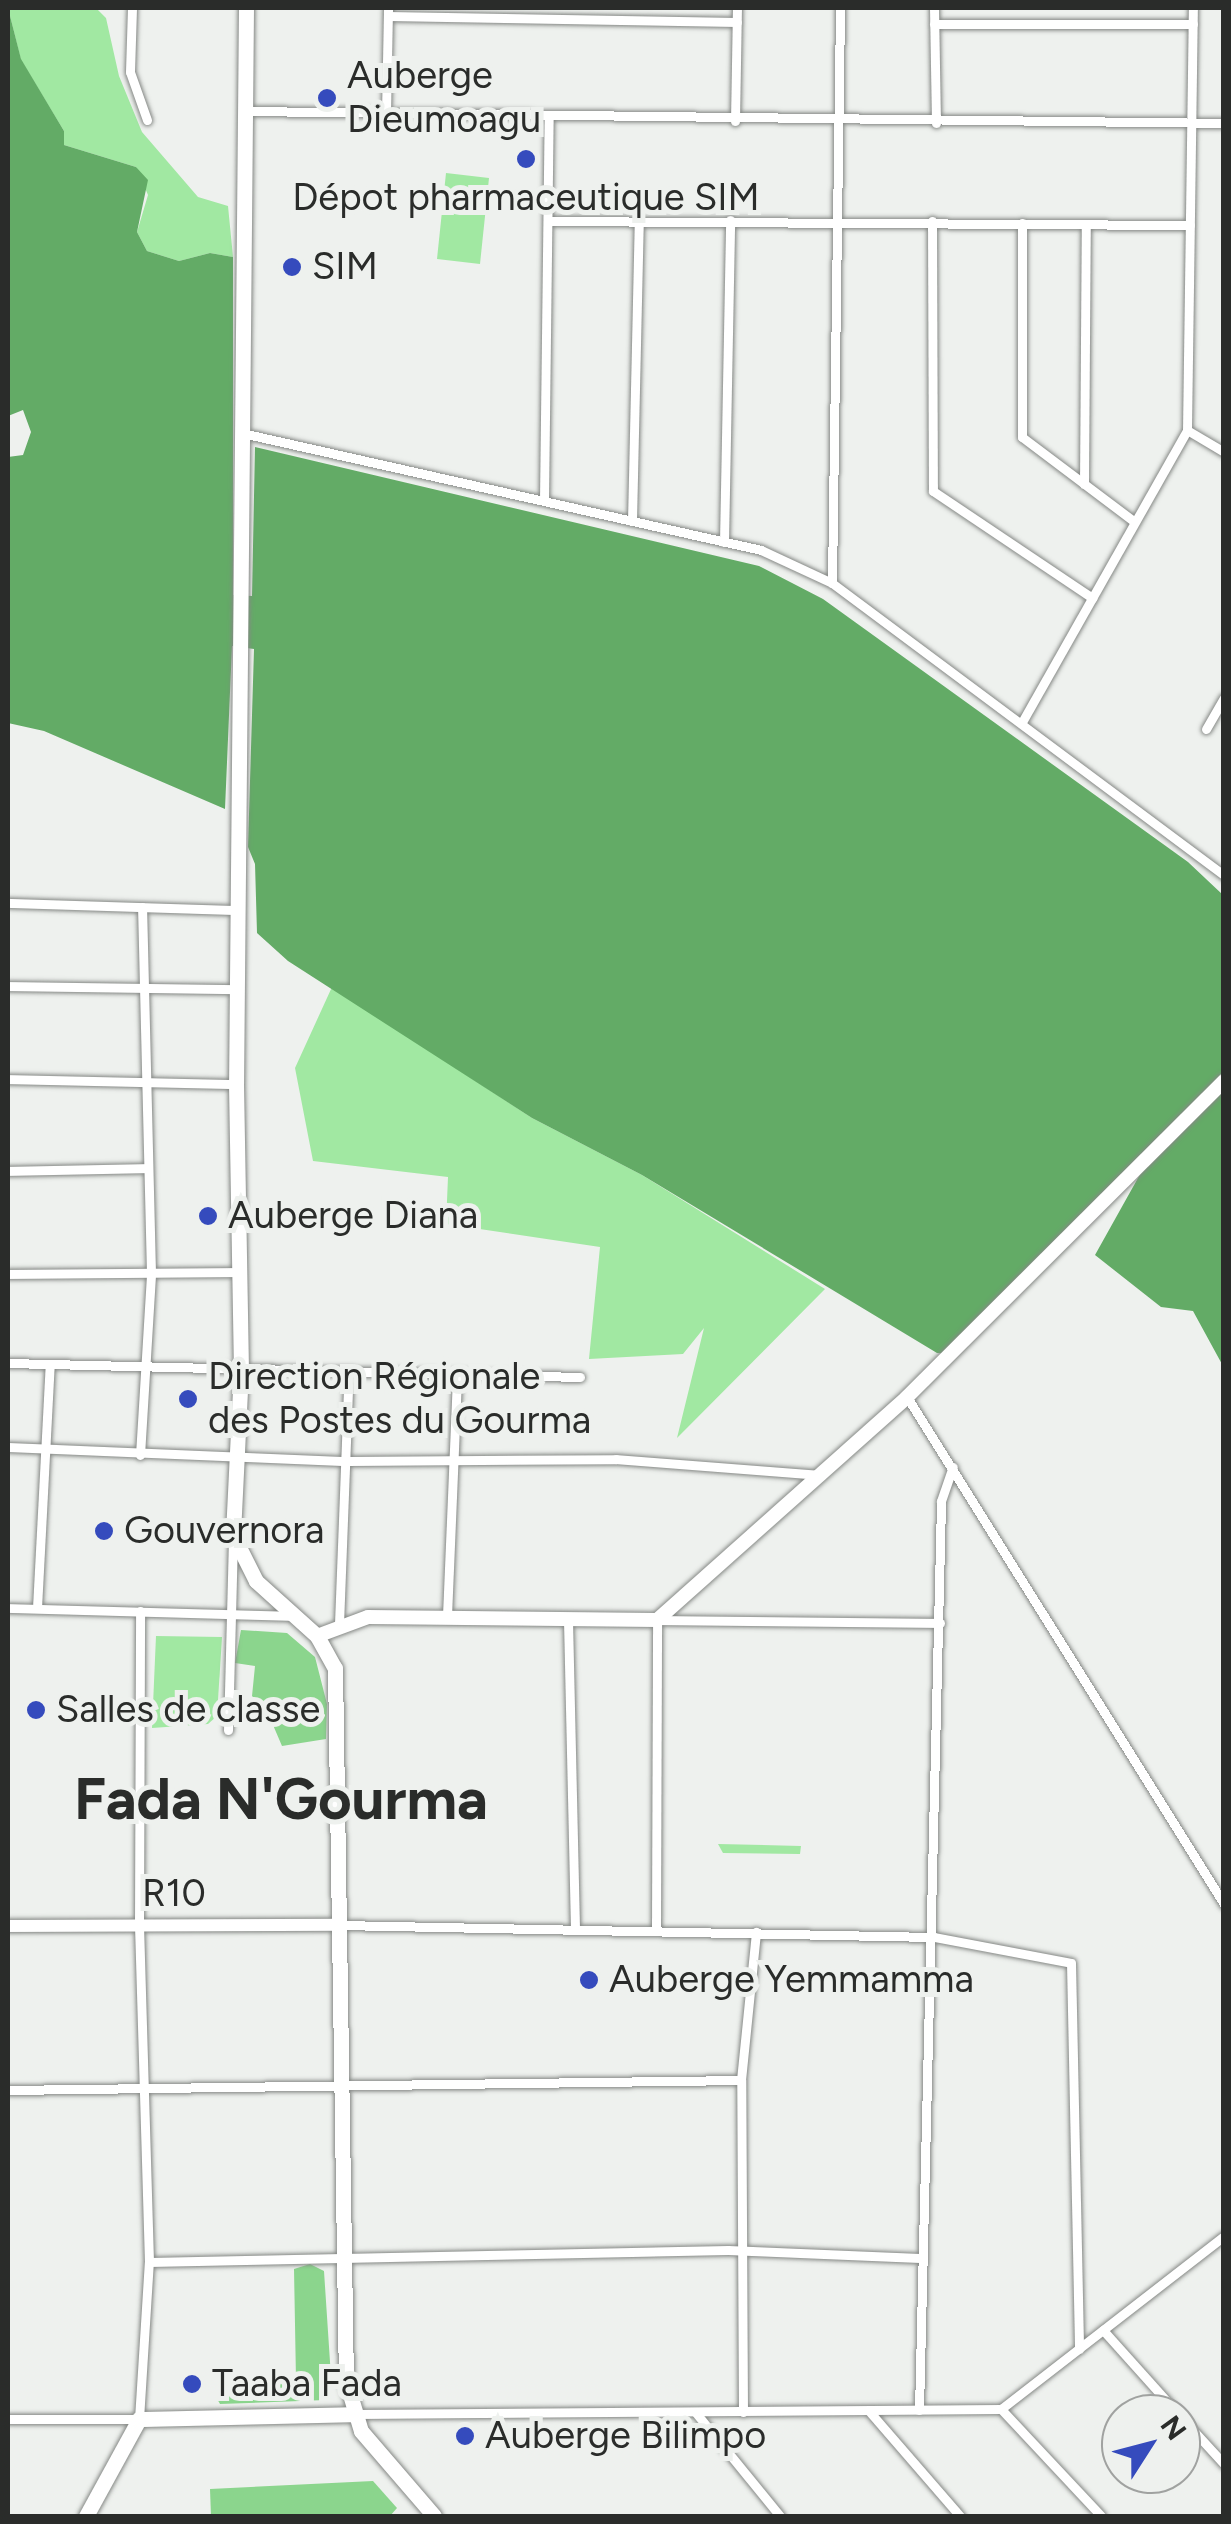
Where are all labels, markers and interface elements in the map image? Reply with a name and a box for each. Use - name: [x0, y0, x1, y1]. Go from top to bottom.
- place label: Auberge Dieumoagu: [347, 53, 541, 142]
- marker: Auberge Dieumoagu: [316, 87, 338, 109]
- marker: Dépot pharmaceutique SIM: [515, 148, 537, 170]
- place label: Dépot pharmaceutique SIM: [292, 175, 760, 221]
- place label: SIM: [312, 244, 378, 290]
- marker: SIM: [281, 256, 303, 278]
- place label: Auberge Diana: [228, 1193, 478, 1239]
- marker: Auberge Diana: [197, 1205, 219, 1227]
- place label: Direction Régionale des Postes du Gourma: [208, 1354, 591, 1444]
- marker: Direction Régionale des Postes du Gourma: [177, 1388, 199, 1410]
- place label: Gouvernora: [124, 1508, 325, 1554]
- marker: Gouvernora: [93, 1520, 115, 1542]
- place label: Salles de classe: [56, 1687, 320, 1733]
- marker: Salles de classe: [25, 1699, 47, 1721]
- district label: Fada N'Gourma: [74, 1764, 488, 1834]
- street label: R10: [142, 1871, 206, 1917]
- place label: Auberge Yemmamma: [609, 1957, 974, 2003]
- marker: Auberge Yemmamma: [578, 1969, 600, 1991]
- place label: Taaba Fada: [212, 2361, 402, 2407]
- marker: Taaba Fada: [181, 2373, 203, 2395]
- north arrow: [1101, 2394, 1201, 2494]
- text: N: [1154, 2409, 1194, 2446]
- place label: Auberge Bilimpo: [485, 2413, 766, 2459]
- marker: Auberge Bilimpo: [454, 2425, 476, 2447]

